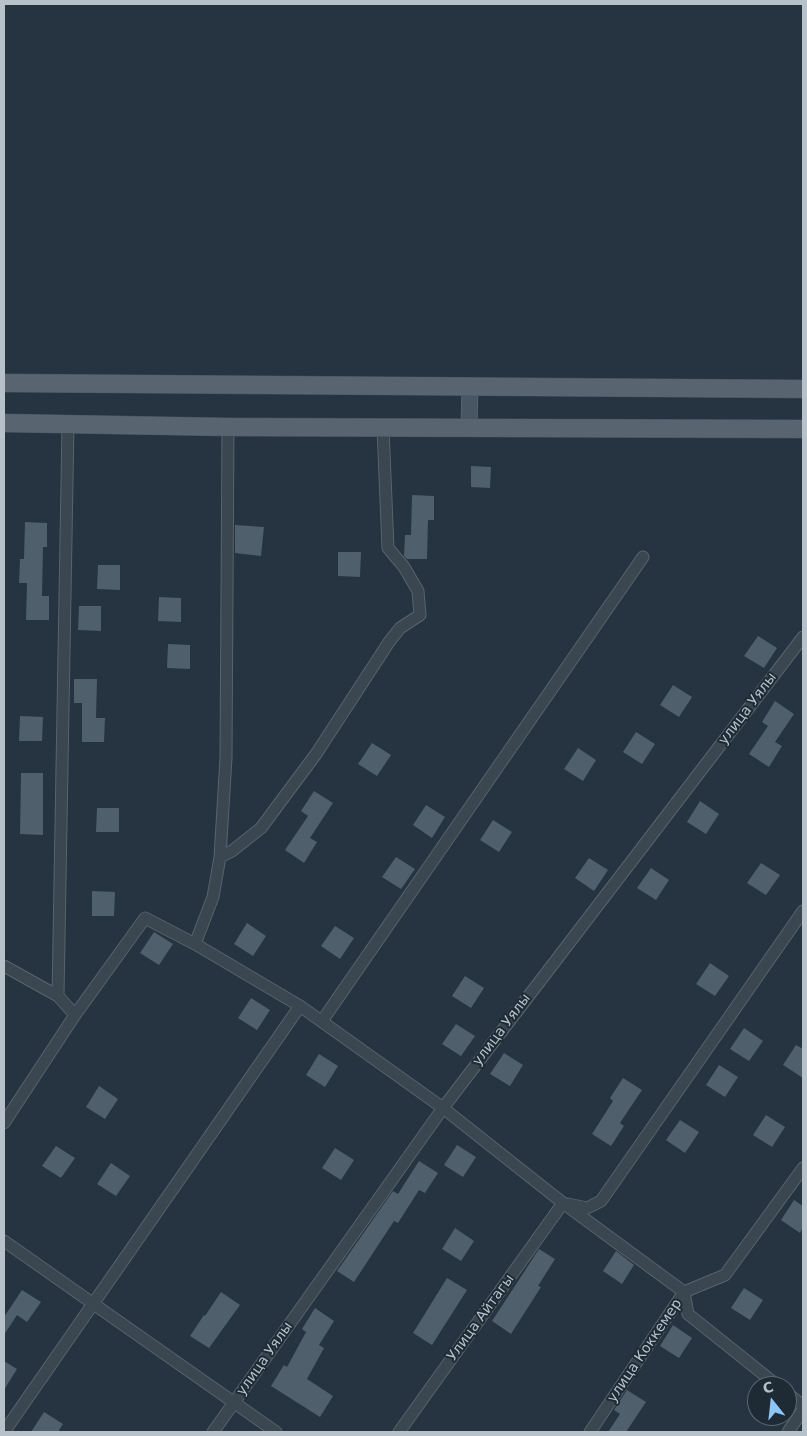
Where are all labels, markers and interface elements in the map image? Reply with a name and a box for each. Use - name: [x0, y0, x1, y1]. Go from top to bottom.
- street label: улица Уялы: [715, 670, 781, 748]
- street label: улица Уялы: [469, 991, 535, 1069]
- street label: Улица Айтагы: [444, 1271, 518, 1365]
- street label: улица Коккемер: [604, 1296, 686, 1406]
- street label: улица Уялы: [233, 1319, 297, 1399]
- north arrow: [747, 1376, 797, 1426]
- text: С: [761, 1378, 775, 1397]

